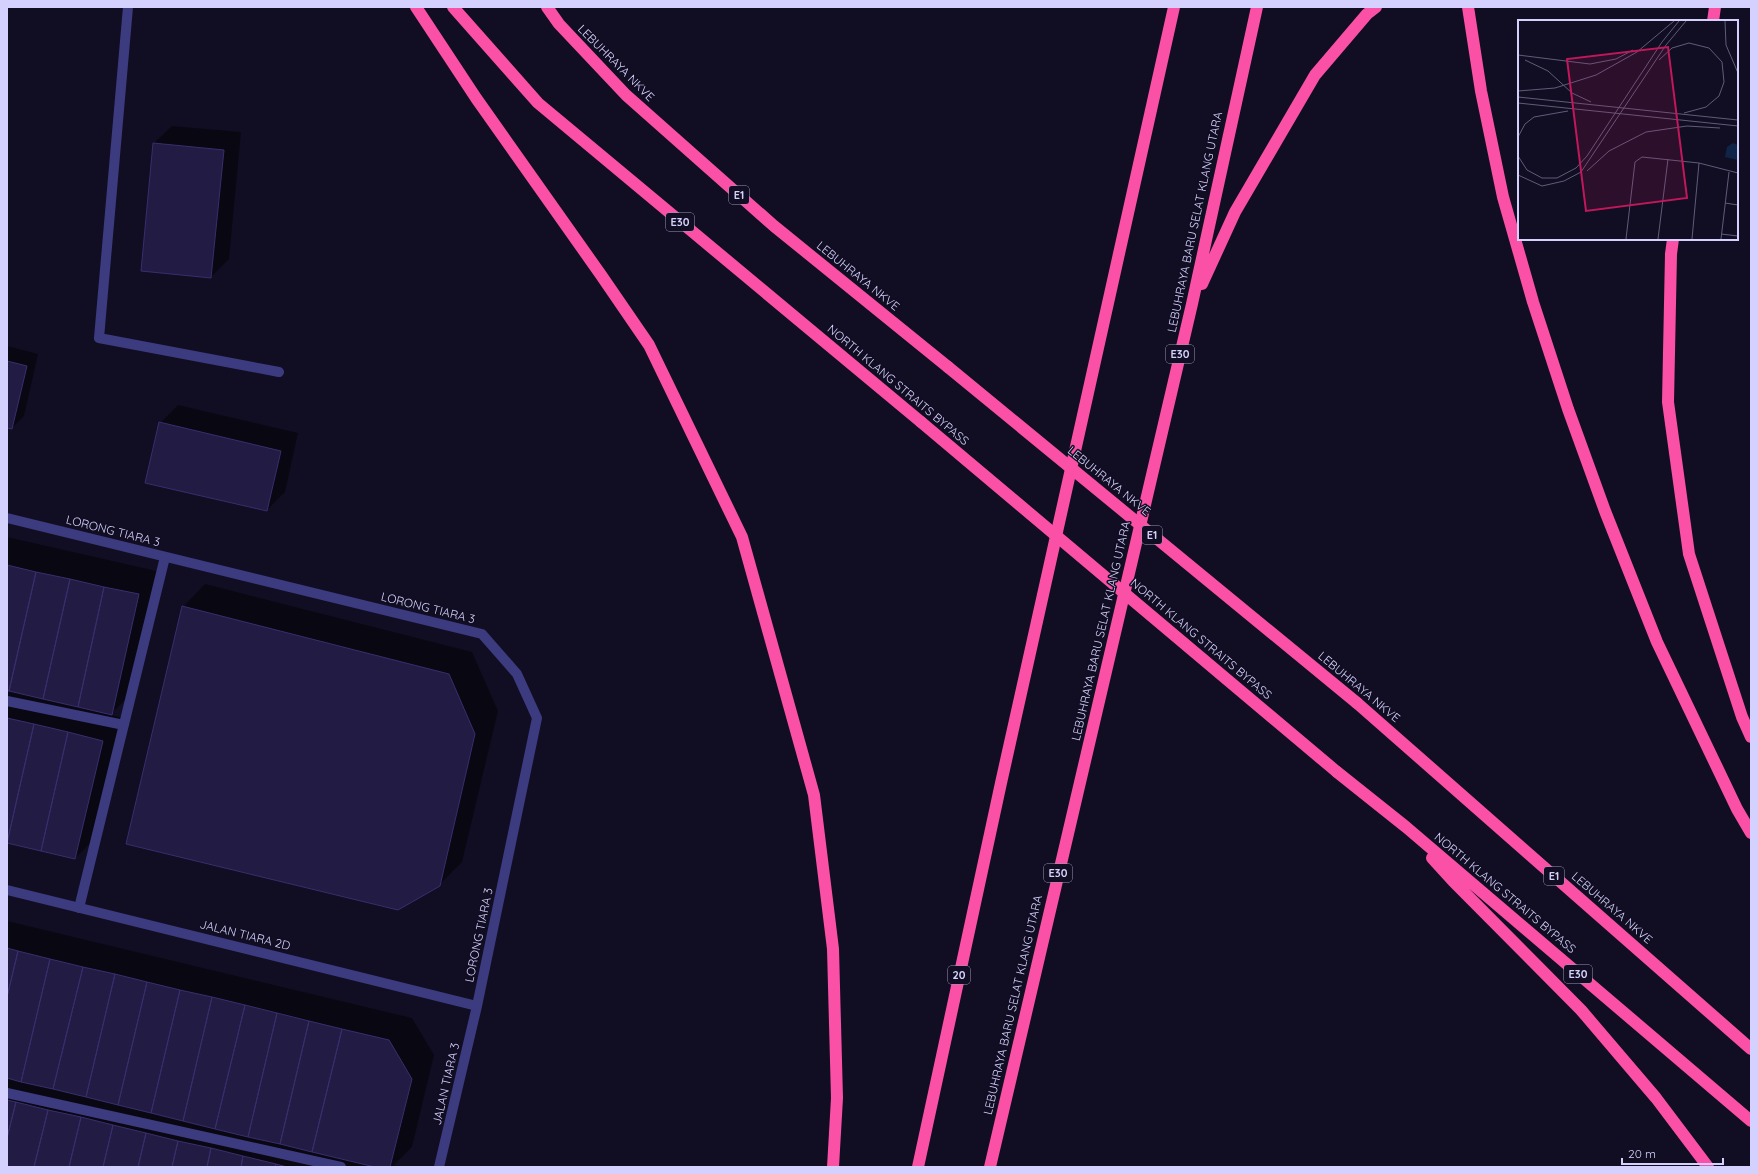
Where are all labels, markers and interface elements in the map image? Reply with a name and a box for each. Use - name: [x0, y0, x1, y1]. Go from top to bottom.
- inset map: [1518, 20, 1738, 240]
- street label: LEBUHRAYA NKVE: [575, 21, 658, 104]
- street label: LEBUHRAYA BARU SELAT KLANG UTARA: [1164, 110, 1225, 334]
- road number: E1: [729, 186, 749, 204]
- road number: E30: [666, 213, 694, 231]
- street label: LEBUHRAYA NKVE: [814, 238, 903, 314]
- street label: NORTH KLANG STRAITS BYPASS: [825, 321, 972, 448]
- road number: E30: [1166, 345, 1194, 363]
- street label: LEBUHRAYA NKVE: [1065, 443, 1154, 519]
- street label: LORONG TIARA 3: [65, 512, 162, 549]
- street label: LEBUHRAYA BARU SELAT KLANG UTARA: [1068, 519, 1133, 742]
- road number: E1: [1142, 526, 1162, 544]
- street label: NORTH KLANG STRAITS BYPASS: [1128, 575, 1275, 702]
- street label: LORONG TIARA 3: [380, 589, 477, 626]
- street label: LEBUHRAYA NKVE: [1315, 648, 1403, 725]
- street label: NORTH KLANG STRAITS BYPASS: [1432, 829, 1579, 956]
- road number: E30: [1044, 864, 1072, 882]
- road number: E1: [1544, 867, 1564, 885]
- street label: LEBUHRAYA NKVE: [1569, 868, 1656, 947]
- street label: LORONG TIARA 3: [461, 886, 496, 984]
- street label: LEBUHRAYA BARU SELAT KLANG UTARA: [980, 893, 1045, 1116]
- street label: JALAN TIARA 2D: [198, 916, 292, 953]
- road number: E30: [1564, 965, 1592, 983]
- road number: 20: [948, 966, 970, 984]
- street label: JALAN TIARA 3: [429, 1041, 462, 1126]
- scale bar: [1622, 1140, 1723, 1166]
- text: 20 m: [1628, 1146, 1656, 1161]

